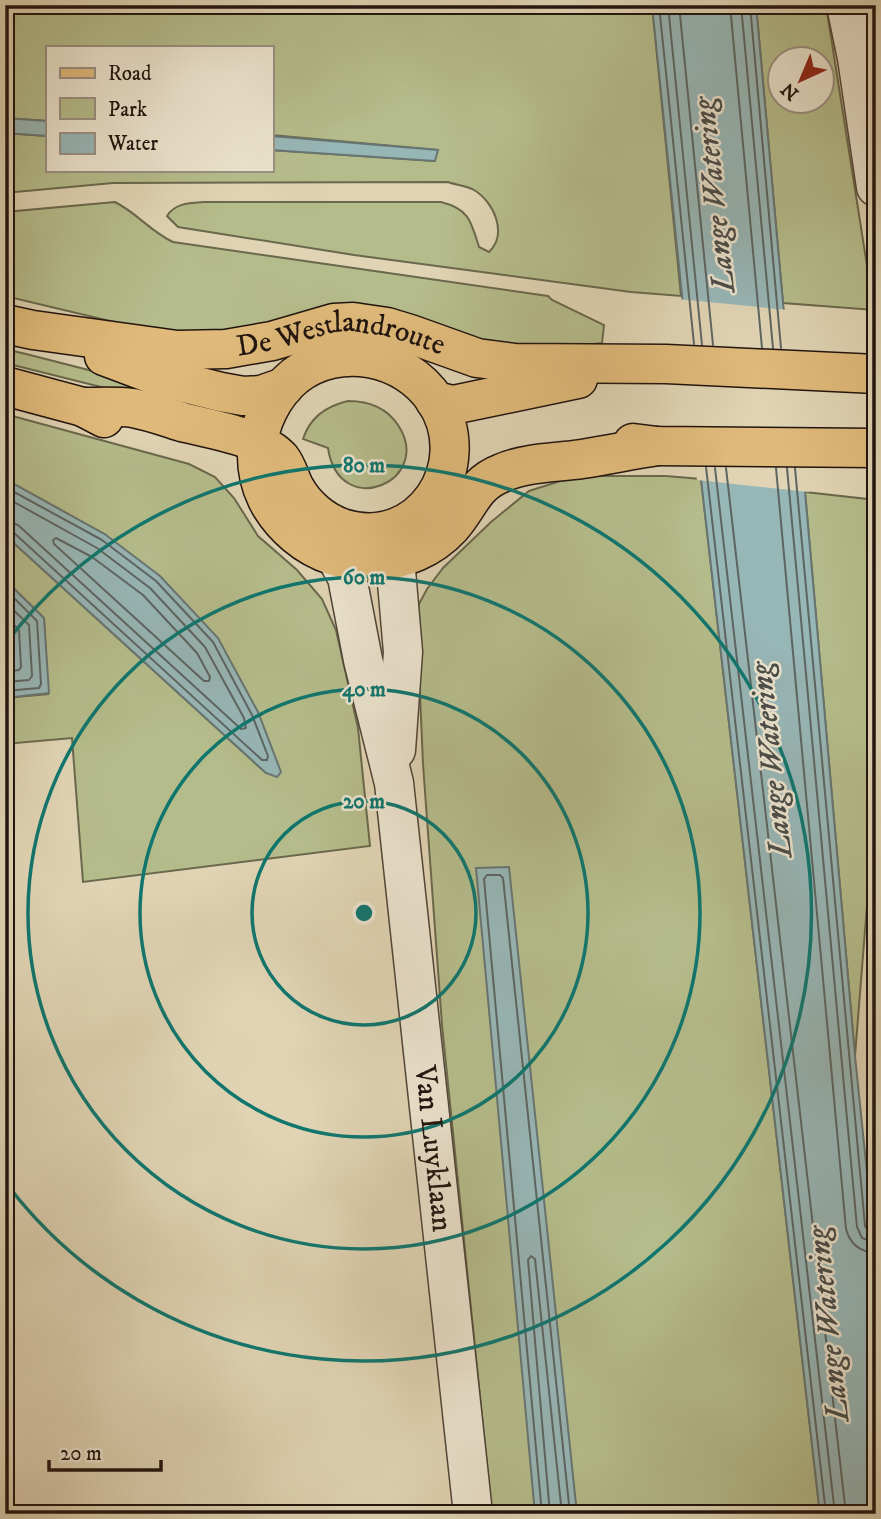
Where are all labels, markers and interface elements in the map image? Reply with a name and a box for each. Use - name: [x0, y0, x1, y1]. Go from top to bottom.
- legend: [46, 46, 273, 172]
- north arrow: [766, 46, 836, 116]
- text: Road: [108, 61, 152, 87]
- text: N: [776, 77, 804, 105]
- water label: Lange Watering: [685, 93, 745, 296]
- text: Park: [108, 97, 148, 123]
- text: Water: [107, 131, 158, 157]
- street label: De Westlandroute: [234, 303, 450, 365]
- text: 80 m: [343, 453, 385, 479]
- text: 60 m: [343, 565, 385, 591]
- water label: Lange Watering: [742, 658, 802, 861]
- text: 40 m: [342, 677, 386, 703]
- text: 20 m: [343, 789, 385, 815]
- centre of rings: [352, 901, 376, 925]
- street label: Van Luyklaan: [406, 1063, 461, 1234]
- water label: Lange Watering: [799, 1222, 859, 1425]
- scale bar: [49, 1428, 161, 1472]
- text: 20 m: [60, 1441, 102, 1467]

